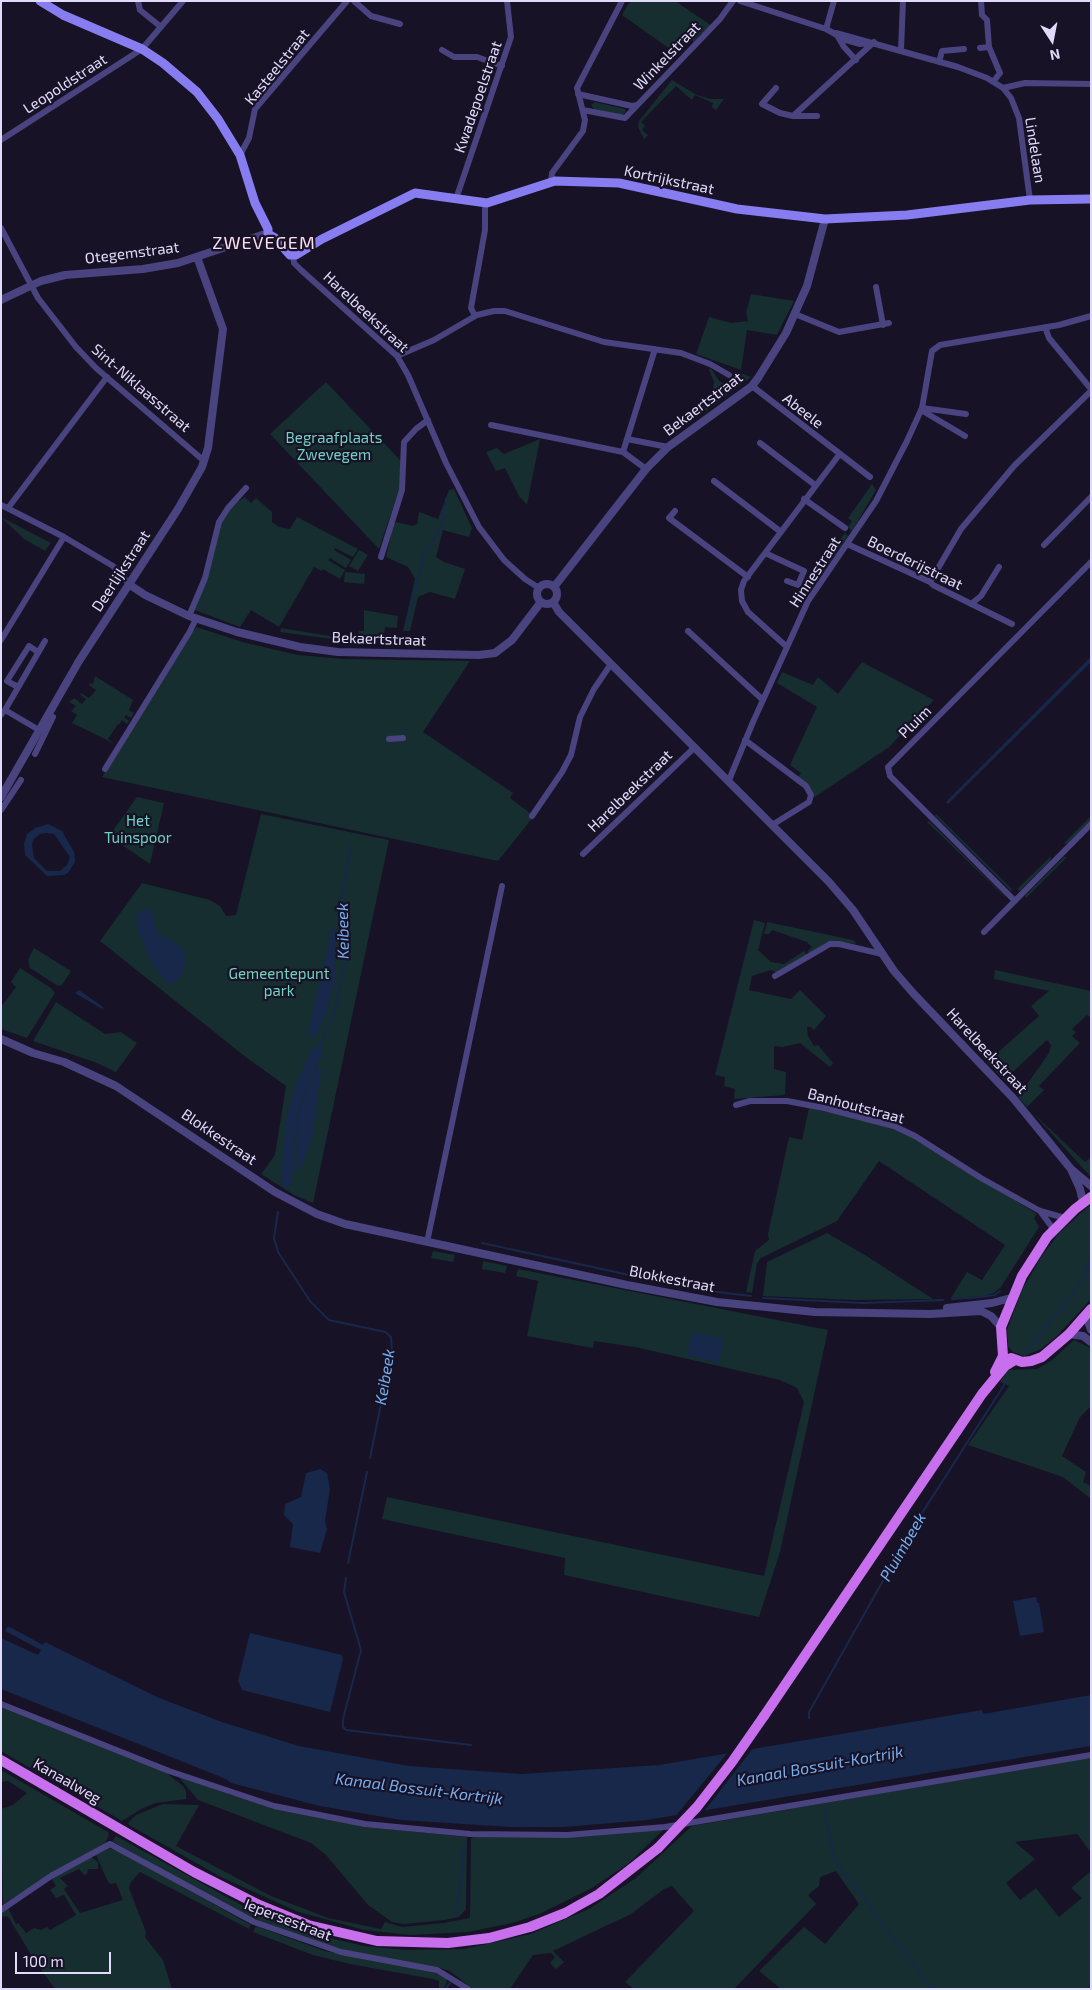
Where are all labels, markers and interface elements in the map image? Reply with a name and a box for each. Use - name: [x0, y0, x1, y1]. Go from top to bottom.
- north arrow: [1027, 15, 1077, 65]
- street label: Winkelstraat: [630, 18, 704, 94]
- street label: Kasteelstraat: [241, 25, 313, 109]
- street label: Kwadepoelstraat: [450, 39, 506, 155]
- text: N: [1048, 46, 1062, 65]
- street label: Leopoldstraat: [20, 50, 110, 118]
- street label: Lindelaan: [1021, 116, 1049, 184]
- street label: Kortrijkstraat: [622, 162, 716, 198]
- district label: ZWEVEGEM: [211, 232, 317, 254]
- street label: Otegemstraat: [84, 238, 180, 268]
- street label: Harelbeekstraat: [319, 268, 413, 356]
- street label: Sint-Niklaasstraat: [88, 340, 194, 436]
- street label: Bekaertstraat: [660, 368, 746, 440]
- street label: Abeele: [779, 390, 827, 432]
- park label: Begraafplaats Zwevegem: [286, 429, 382, 464]
- street label: Deerlijkstraat: [88, 527, 154, 615]
- street label: Boerderijstraat: [865, 532, 965, 594]
- street label: Hinnestraat: [785, 533, 845, 611]
- street label: Bekaertstraat: [331, 628, 427, 650]
- street label: Pluim: [895, 702, 935, 742]
- street label: Harelbeekstraat: [584, 746, 676, 836]
- park label: Het Tuinspoor: [104, 812, 172, 847]
- water label: Keibeek: [333, 903, 353, 959]
- park label: Gemeentepunt park: [229, 965, 329, 1000]
- street label: Harelbeekstraat: [943, 1004, 1031, 1098]
- street label: Banhoutstraat: [806, 1084, 906, 1128]
- street label: Blokkestraat: [178, 1105, 260, 1169]
- street label: Blokkestraat: [628, 1262, 716, 1296]
- water label: Keibeek: [371, 1348, 399, 1406]
- water label: Pluimbeek: [876, 1509, 930, 1585]
- water label: Kanaal Bossuit-Kortrijk: [735, 1742, 905, 1790]
- street label: Kanaalweg: [30, 1754, 104, 1808]
- water label: Kanaal Bossuit-Kortrijk: [334, 1769, 504, 1809]
- street label: Iepersestraat: [242, 1895, 334, 1945]
- scale bar: [18, 1942, 114, 1974]
- text: 100 m: [23, 1952, 64, 1970]

